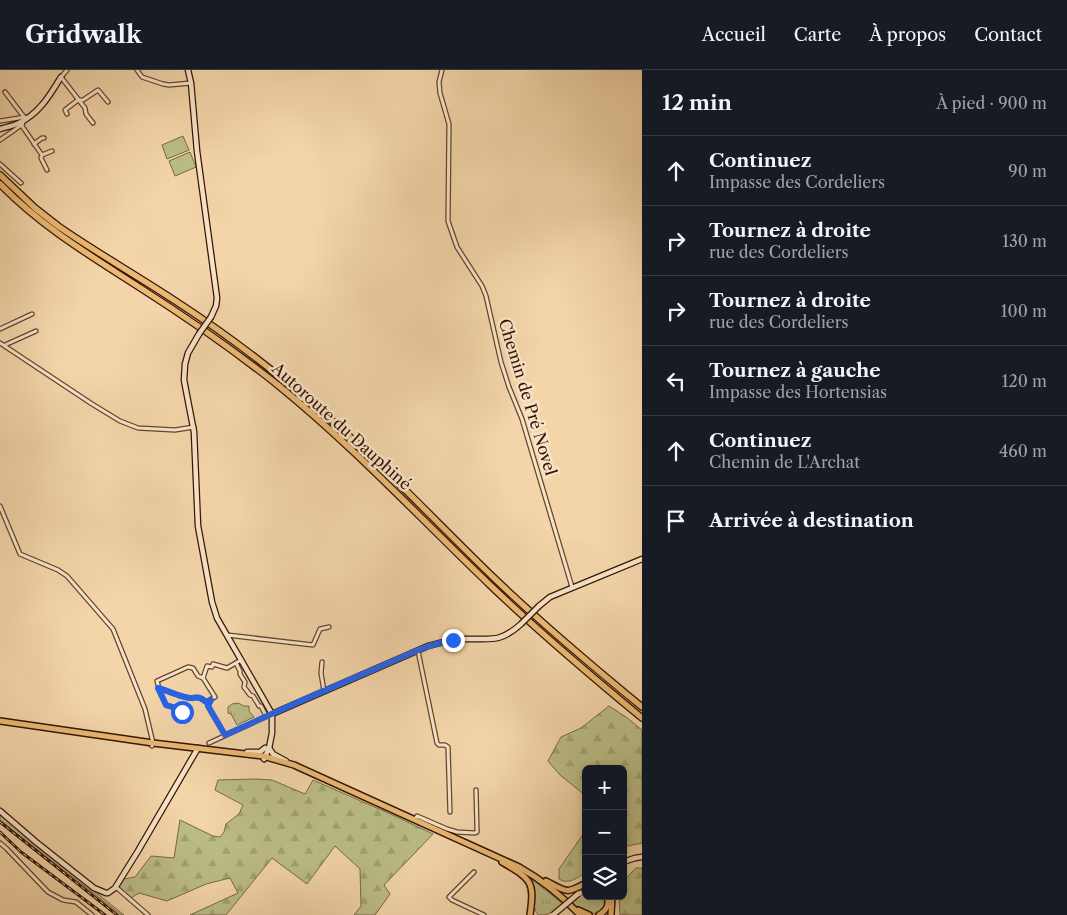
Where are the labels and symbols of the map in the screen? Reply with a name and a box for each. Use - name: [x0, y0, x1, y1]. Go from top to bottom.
- street label: Chemin de Pré Novel: [495, 316, 561, 478]
- street label: Autoroute du Dauphiné: [267, 357, 416, 494]
- route end: [442, 629, 465, 652]
- route start: [171, 701, 194, 724]

